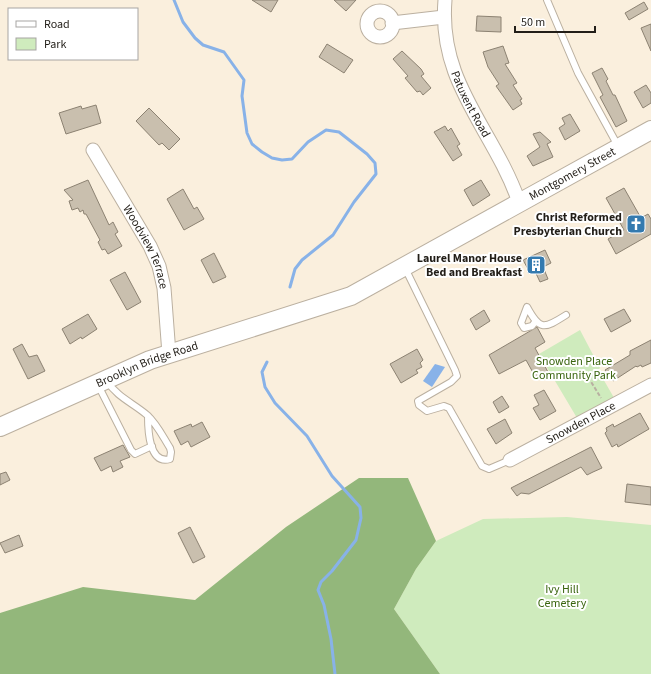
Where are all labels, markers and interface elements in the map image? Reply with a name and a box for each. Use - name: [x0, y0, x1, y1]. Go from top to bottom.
- legend: [8, 8, 138, 60]
- scale bar: [515, 8, 595, 34]
- text: 50 m: [521, 14, 545, 31]
- text: Road: [44, 16, 70, 33]
- text: Park: [44, 36, 66, 53]
- street label: Patuxent Road: [446, 69, 494, 141]
- street label: Montgomery Street: [526, 143, 619, 205]
- street label: Woodview Terrace: [119, 202, 172, 291]
- place label: Christ Reformed Presbyterian Church: [514, 209, 622, 240]
- church icon: Christ Reformed Presbyterian Church: [625, 213, 647, 235]
- place label: Laurel Manor House Bed and Breakfast: [417, 250, 522, 281]
- building icon: Laurel Manor House Bed and Breakfast: [525, 254, 547, 276]
- street label: Brooklyn Bridge Road: [93, 337, 200, 392]
- park label: Snowden Place Community Park: [532, 353, 616, 384]
- street label: Snowden Place: [543, 397, 619, 448]
- park label: Ivy Hill Cemetery: [538, 581, 587, 612]

